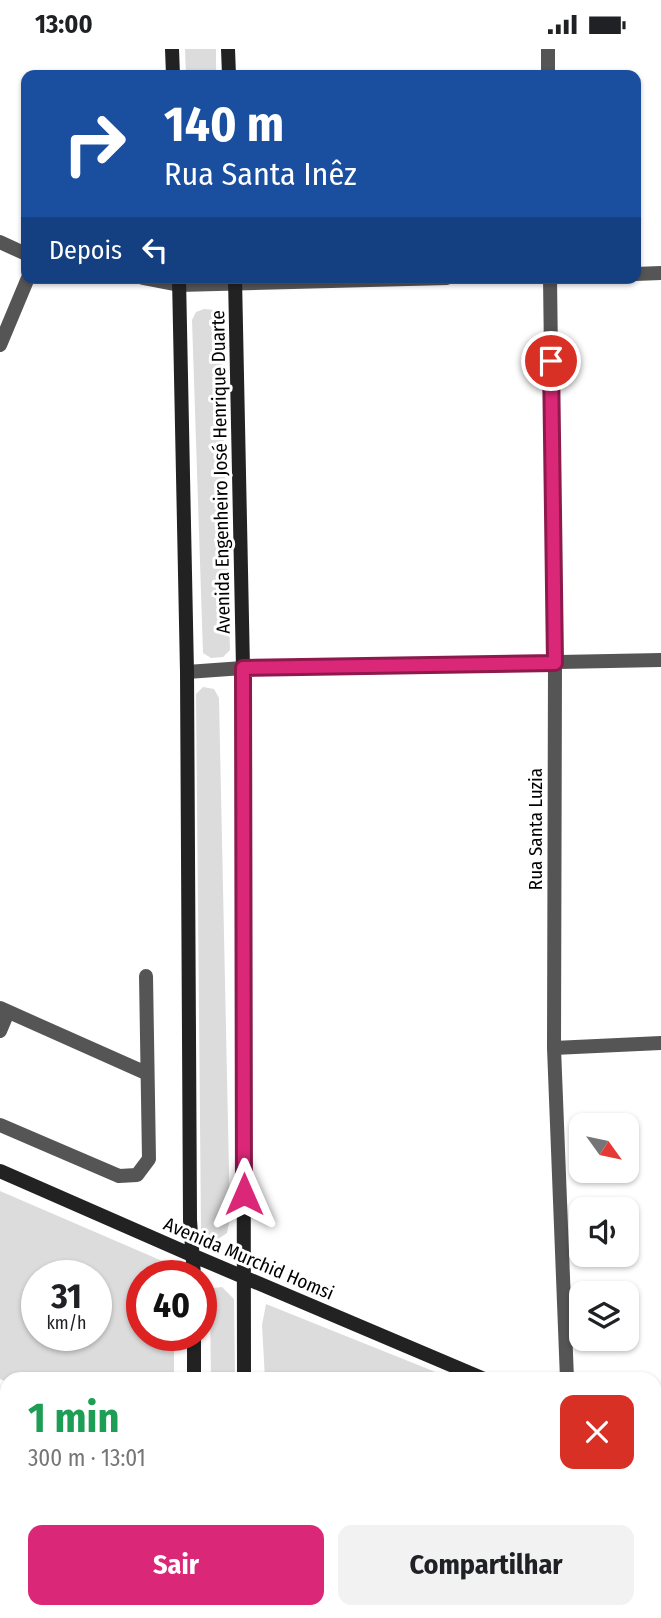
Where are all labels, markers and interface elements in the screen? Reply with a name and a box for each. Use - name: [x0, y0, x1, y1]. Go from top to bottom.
- text: 13:00: [35, 9, 93, 40]
- text: 140 m: [164, 95, 284, 154]
- icon: right: [49, 98, 140, 189]
- text: Rua Santa Inêz: [164, 155, 357, 193]
- icon: left: [136, 231, 174, 269]
- text: Depois: [49, 235, 122, 266]
- street label: Avenida Engenheiro José Henrique Duarte: [206, 310, 235, 634]
- pin: [521, 331, 581, 391]
- icon: arrive: [532, 342, 570, 380]
- street label: Rua Santa Luzia: [524, 768, 547, 890]
- north arrow: [569, 1113, 639, 1183]
- map controls: [569, 1113, 639, 1351]
- position arrow: [207, 1157, 281, 1231]
- button: sound: [569, 1197, 639, 1267]
- street label: Avenida Murchid Homsi: [160, 1212, 337, 1305]
- speed limit sign: 40: [126, 1260, 217, 1351]
- text: 31: [51, 1275, 82, 1317]
- button: layers: [569, 1281, 639, 1351]
- text: km/h: [46, 1312, 87, 1334]
- text: 1 min: [28, 1393, 119, 1443]
- button: close: [560, 1395, 634, 1469]
- text: 300 m · 13:01: [28, 1444, 146, 1472]
- button: Sair: [28, 1525, 324, 1605]
- button: Compartilhar: [338, 1525, 634, 1605]

